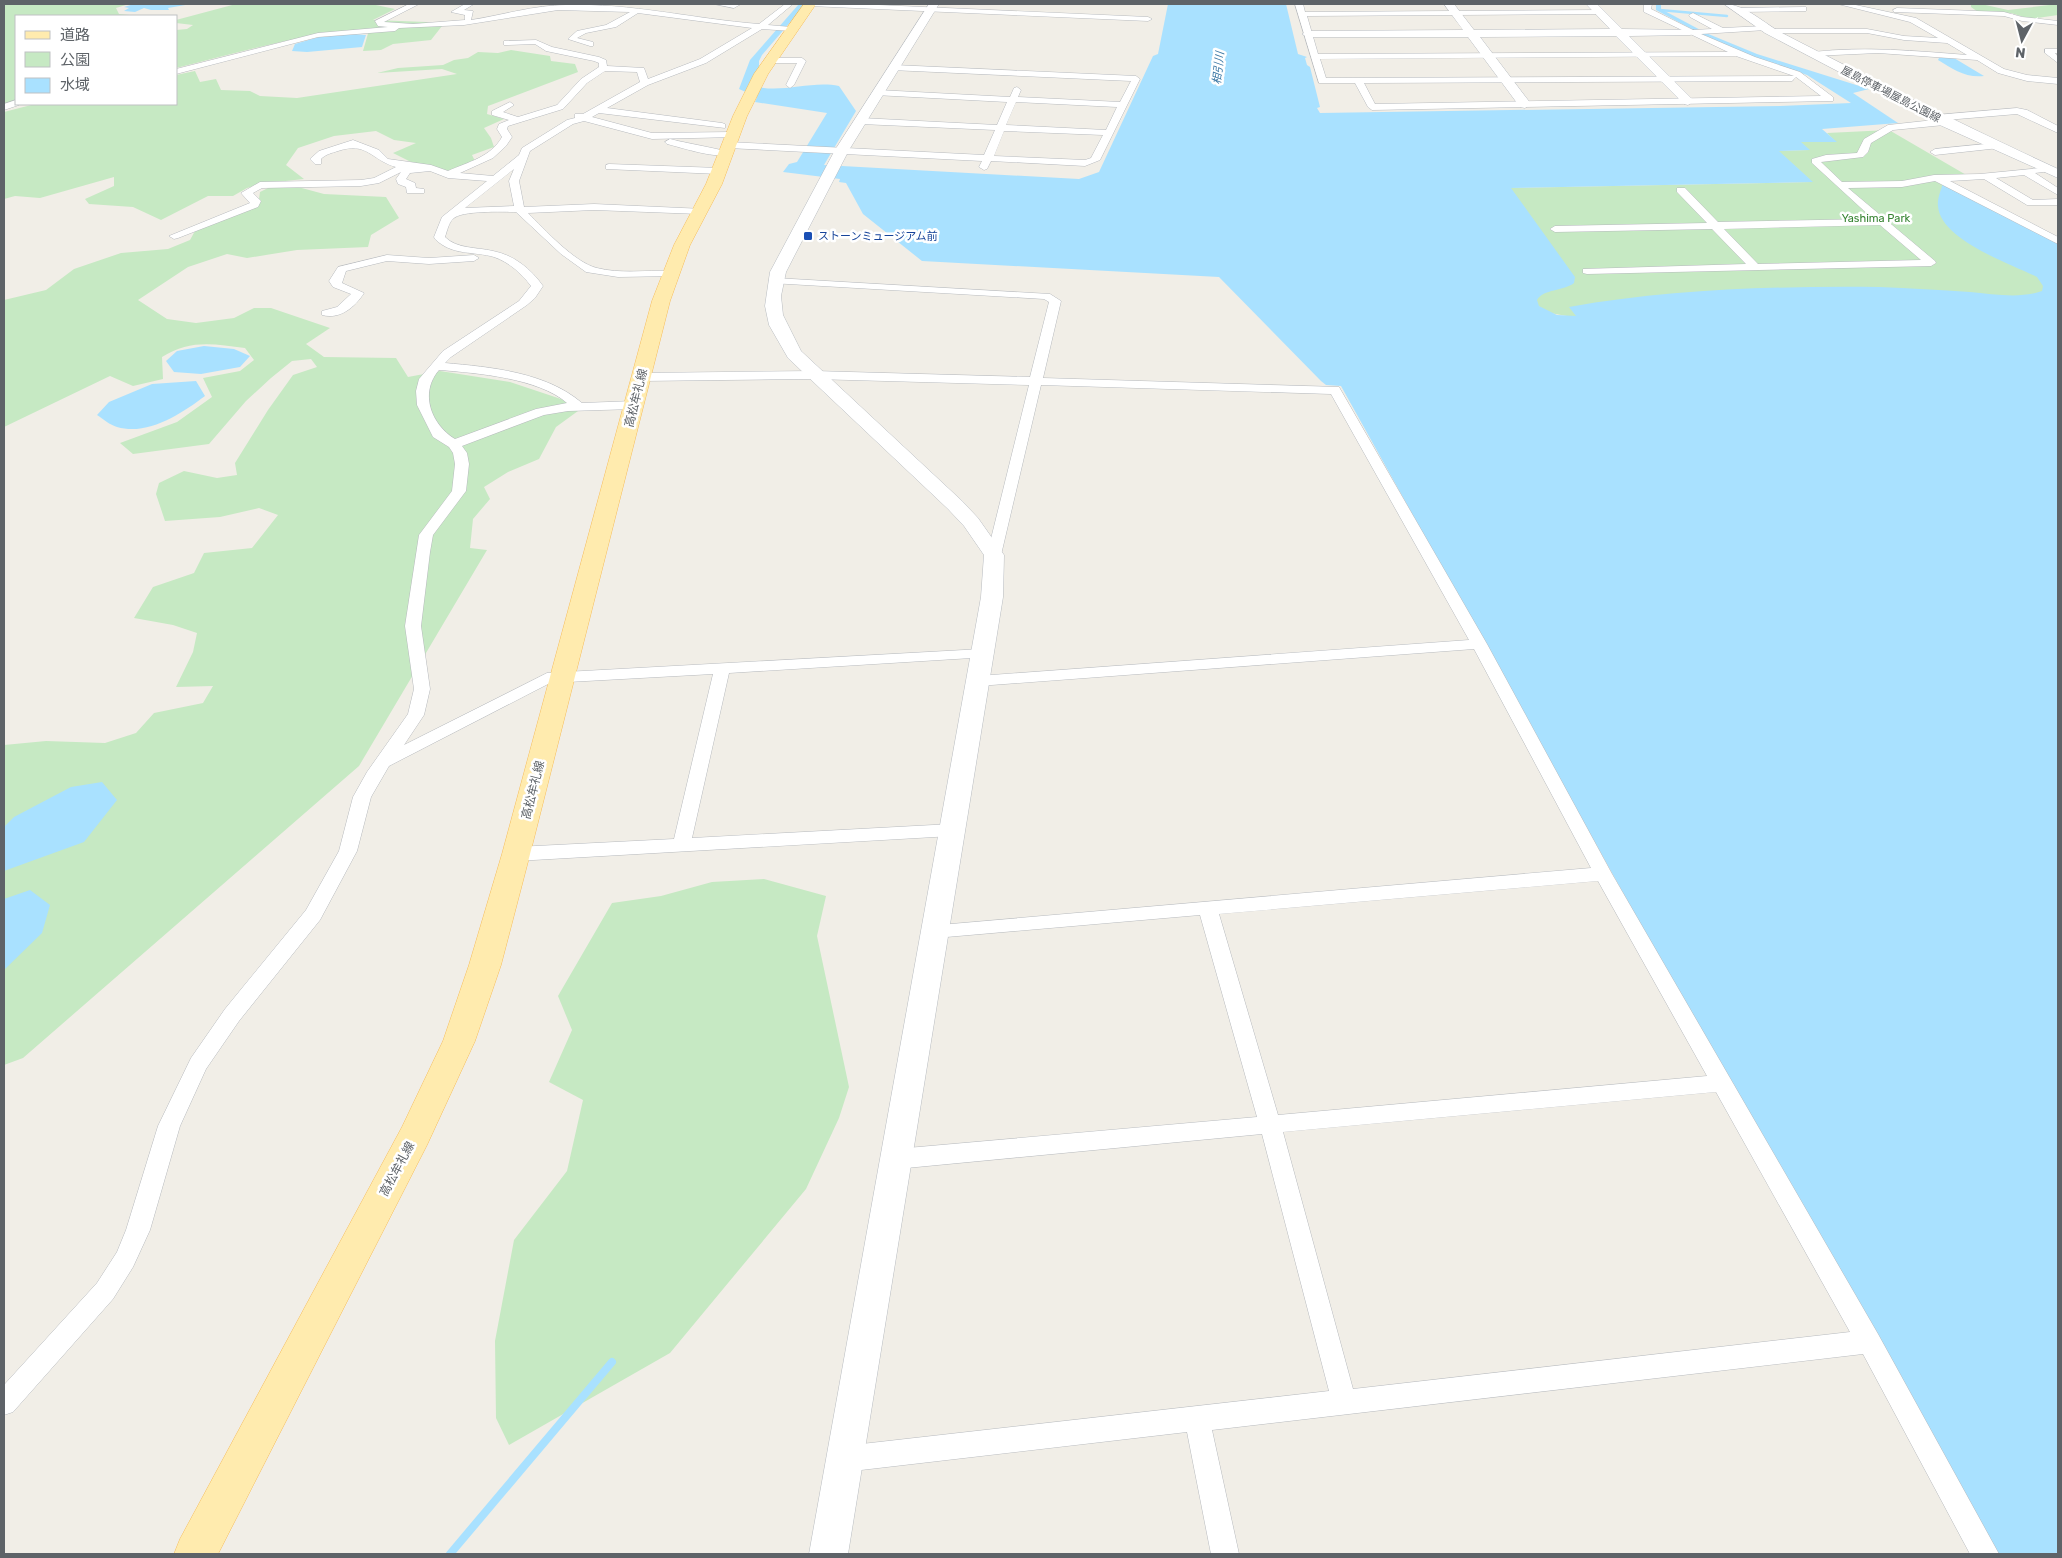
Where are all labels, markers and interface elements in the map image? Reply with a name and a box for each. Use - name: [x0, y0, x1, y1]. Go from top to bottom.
- legend: [15, 15, 178, 105]
- north arrow: [1997, 15, 2047, 65]
- text: 道路: [60, 26, 90, 44]
- text: N: [2014, 43, 2027, 61]
- water label: 相引川: [1210, 50, 1227, 85]
- text: 公園: [60, 51, 90, 69]
- street label: 屋島停車場屋島公園線: [1839, 64, 1943, 125]
- text: 水域: [60, 76, 90, 94]
- park label: Yashima Park: [1842, 212, 1911, 225]
- marker: ストーンミュージアム前: [802, 230, 814, 242]
- place label: ストーンミュージアム前: [818, 230, 937, 243]
- street label: 高松牟礼線: [622, 367, 650, 429]
- street label: 高松牟礼線: [519, 759, 547, 821]
- street label: 高松牟礼線: [377, 1139, 417, 1199]

